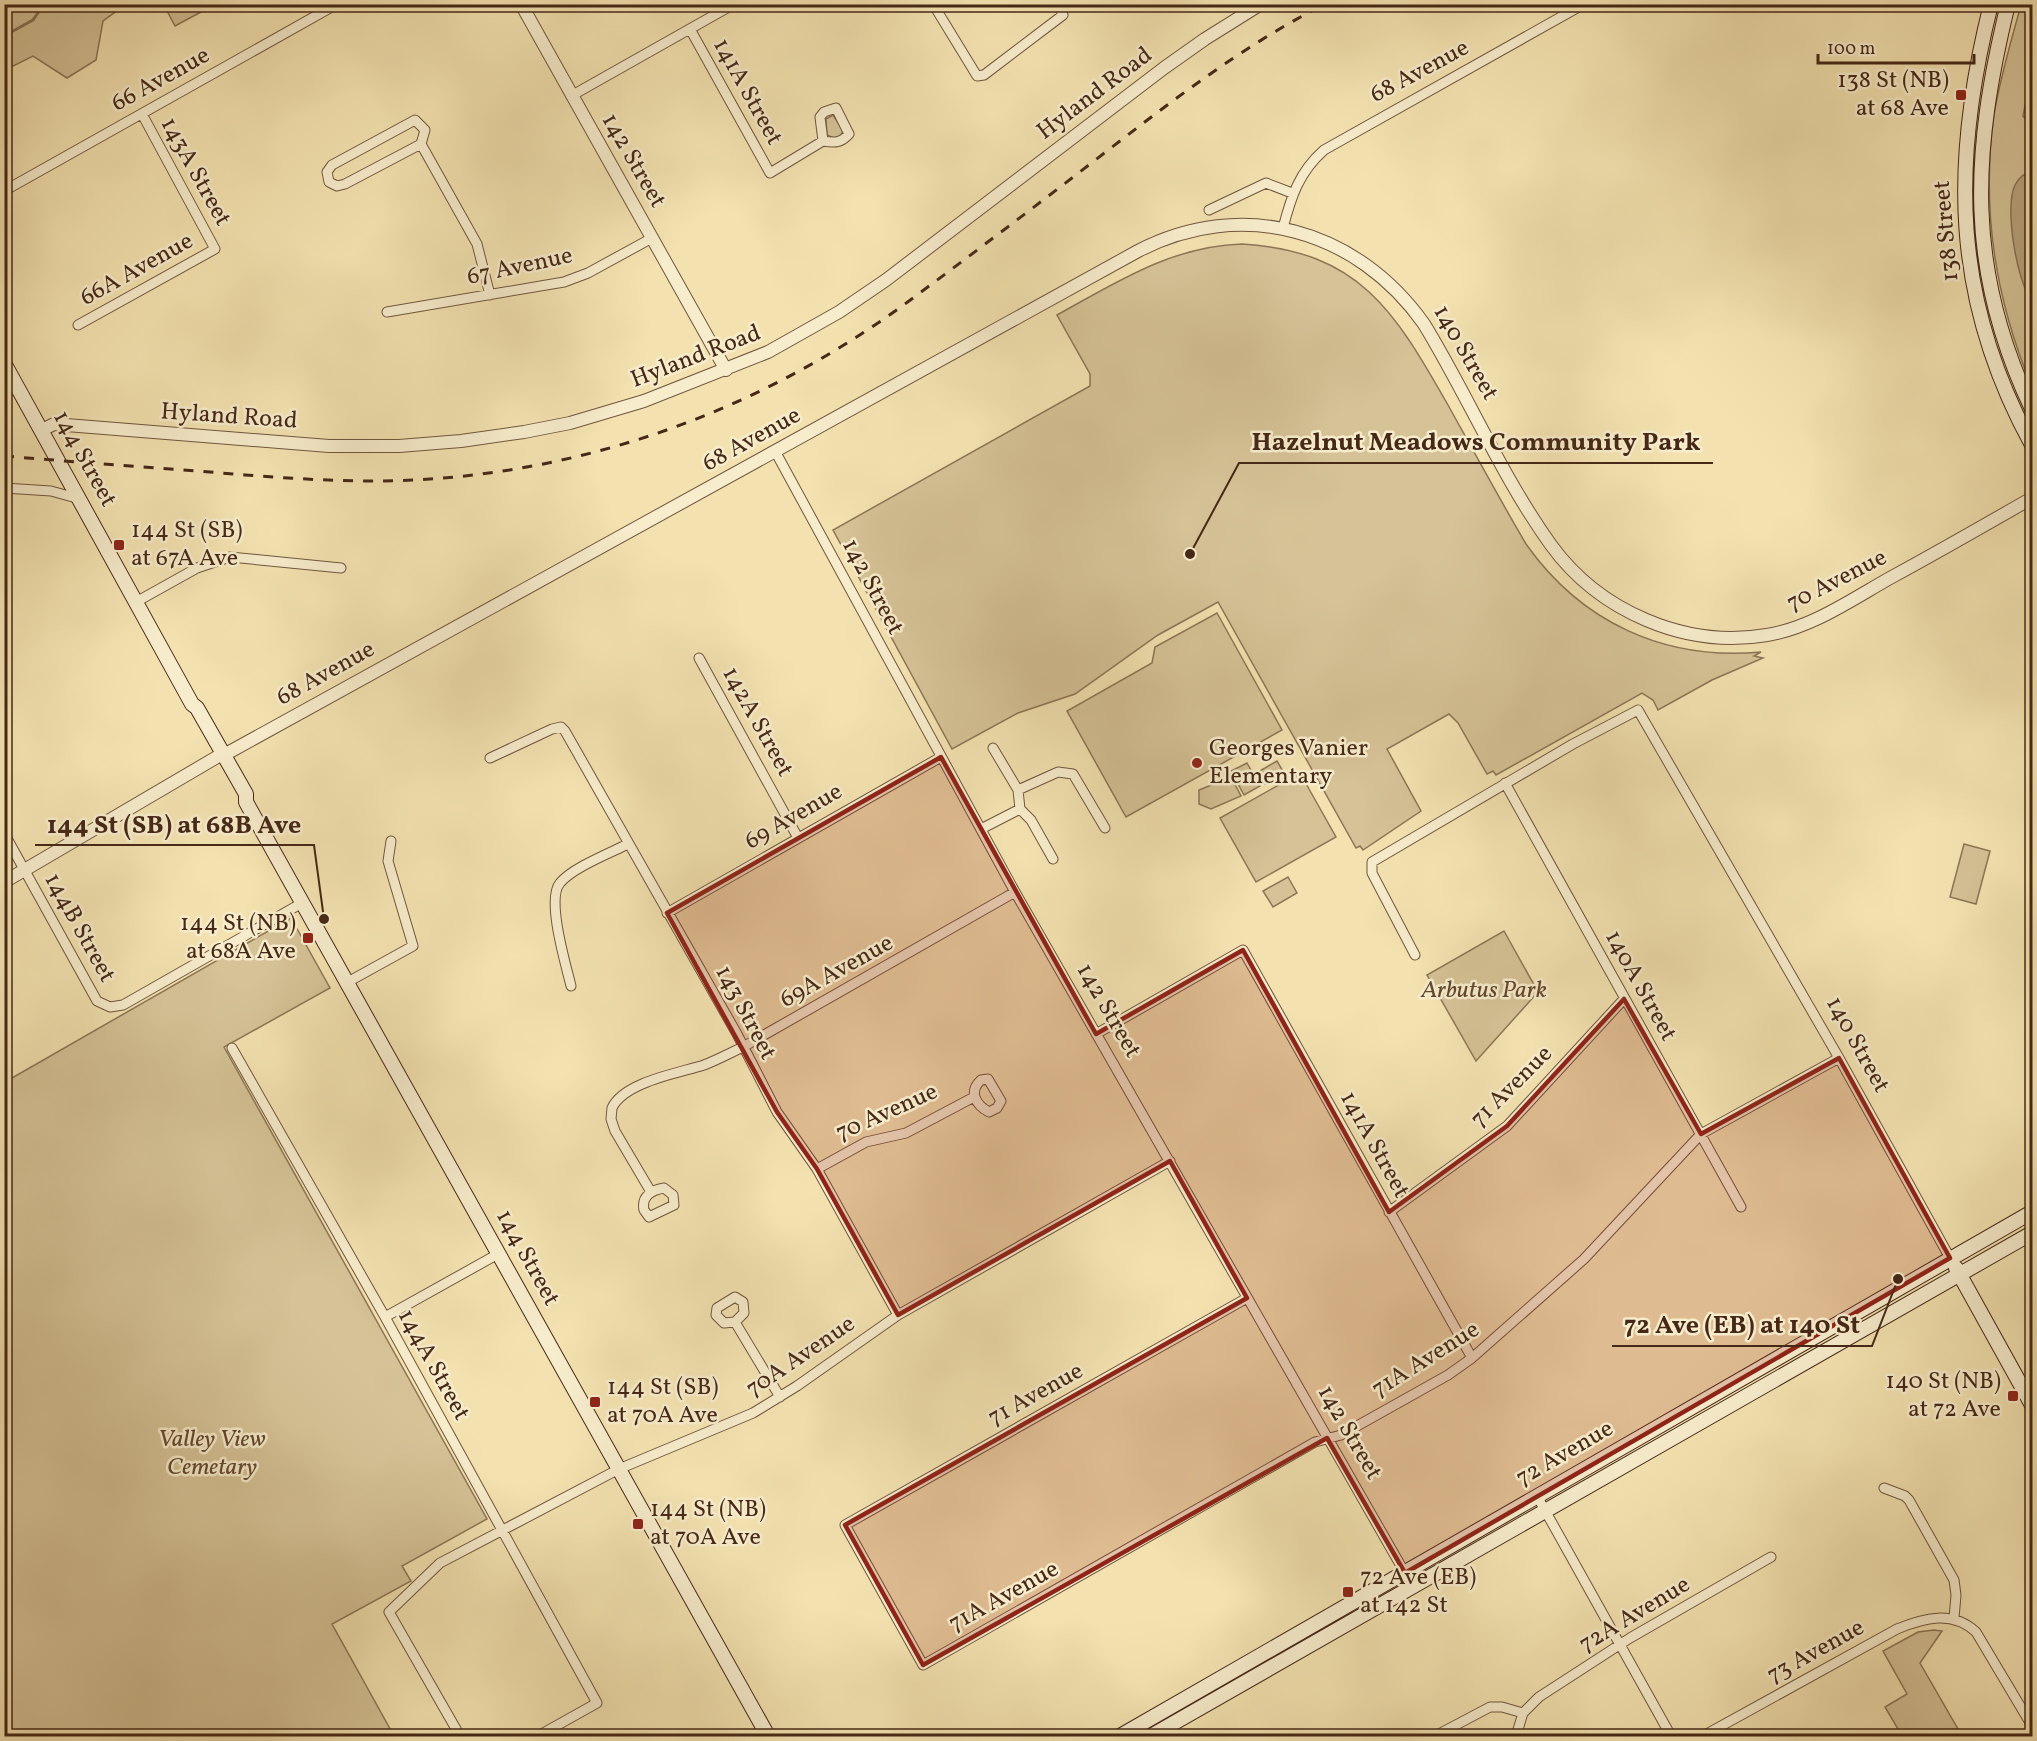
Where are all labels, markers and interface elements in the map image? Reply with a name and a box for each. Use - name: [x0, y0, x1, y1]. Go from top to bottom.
- scale bar: [1818, 27, 1974, 65]
- street label: 141A Street: [704, 32, 790, 152]
- street label: 68 Avenue: [1364, 32, 1476, 112]
- text: 100 m: [1827, 37, 1876, 62]
- street label: 66 Avenue: [106, 39, 216, 121]
- street label: Hyland Road: [1030, 39, 1160, 149]
- place label: 138 St (NB) at 68 Ave: [1837, 64, 1949, 126]
- marker: 138 St (NB) at 68 Ave: [1954, 88, 1968, 102]
- street label: 142 Street: [592, 107, 674, 215]
- street label: 143A Street: [151, 111, 239, 233]
- street label: 138 Street: [1926, 179, 1968, 283]
- street label: 66A Avenue: [74, 225, 200, 315]
- street label: 67 Avenue: [464, 239, 576, 295]
- street label: 140 Street: [1424, 299, 1506, 407]
- street label: Hyland Road: [626, 317, 766, 397]
- street label: Hyland Road: [159, 395, 299, 439]
- street label: 68 Avenue: [697, 399, 807, 481]
- street label: 144 Street: [44, 405, 124, 513]
- callout: Hazelnut Meadows Community Park: [1239, 419, 1713, 463]
- text: Hazelnut Meadows Community Park: [1251, 425, 1701, 461]
- place label: 144 St (SB) at 67A Ave: [131, 514, 242, 576]
- street label: 142 Street: [833, 533, 911, 641]
- marker: 144 St (SB) at 67A Ave: [112, 538, 126, 552]
- street label: 70 Avenue: [1781, 541, 1893, 621]
- street label: 68 Avenue: [271, 633, 381, 715]
- street label: 142A Street: [713, 661, 801, 783]
- place label: Georges Vanier Elementary: [1209, 732, 1368, 794]
- marker: Georges Vanier Elementary: [1190, 756, 1204, 770]
- street label: 69 Avenue: [739, 775, 849, 859]
- callout: 144 St (SB) at 68B Ave: [35, 801, 314, 845]
- text: 144 St (SB) at 68B Ave: [47, 808, 301, 844]
- street label: 144B Street: [35, 867, 123, 989]
- place label: 144 St (NB) at 68A Ave: [180, 907, 296, 969]
- street label: 140A Street: [1596, 924, 1684, 1048]
- street label: 69A Avenue: [774, 927, 900, 1017]
- marker: 144 St (NB) at 68A Ave: [301, 931, 315, 945]
- street label: 142 Street: [1067, 957, 1149, 1065]
- street label: 143 Street: [706, 960, 784, 1066]
- park label: Arbutus Park: [1420, 974, 1547, 1008]
- street label: 140 Street: [1817, 991, 1897, 1099]
- street label: 71 Avenue: [1463, 1038, 1561, 1136]
- street label: 70 Avenue: [831, 1075, 943, 1151]
- street label: 141A Street: [1331, 1085, 1417, 1205]
- street label: 144 Street: [487, 1204, 567, 1312]
- callout: 72 Ave (EB) at 140 St: [1612, 1302, 1872, 1346]
- street label: 144A Street: [388, 1303, 478, 1427]
- street label: 70A Avenue: [740, 1308, 862, 1406]
- text: 72 Ave (EB) at 140 St: [1624, 1308, 1860, 1344]
- street label: 71A Avenue: [1366, 1313, 1486, 1407]
- street label: 71 Avenue: [982, 1355, 1090, 1435]
- place label: 140 St (NB) at 72 Ave: [1885, 1365, 2001, 1427]
- place label: 144 St (SB) at 70A Ave: [607, 1371, 718, 1433]
- street label: 142 Street: [1308, 1379, 1390, 1487]
- marker: 140 St (NB) at 72 Ave: [2006, 1389, 2020, 1403]
- marker: 144 St (SB) at 70A Ave: [588, 1395, 602, 1409]
- street label: 72 Avenue: [1510, 1412, 1620, 1496]
- park label: Valley View Cemetary: [158, 1423, 266, 1485]
- place label: 144 St (NB) at 70A Ave: [650, 1493, 766, 1555]
- marker: 144 St (NB) at 70A Ave: [631, 1517, 645, 1531]
- street label: 71A Avenue: [943, 1553, 1065, 1641]
- place label: 72 Ave (EB) at 142 St: [1360, 1561, 1476, 1623]
- street label: 72A Avenue: [1573, 1568, 1697, 1662]
- marker: 72 Ave (EB) at 142 St: [1341, 1585, 1355, 1599]
- street label: 73 Avenue: [1761, 1611, 1871, 1693]

